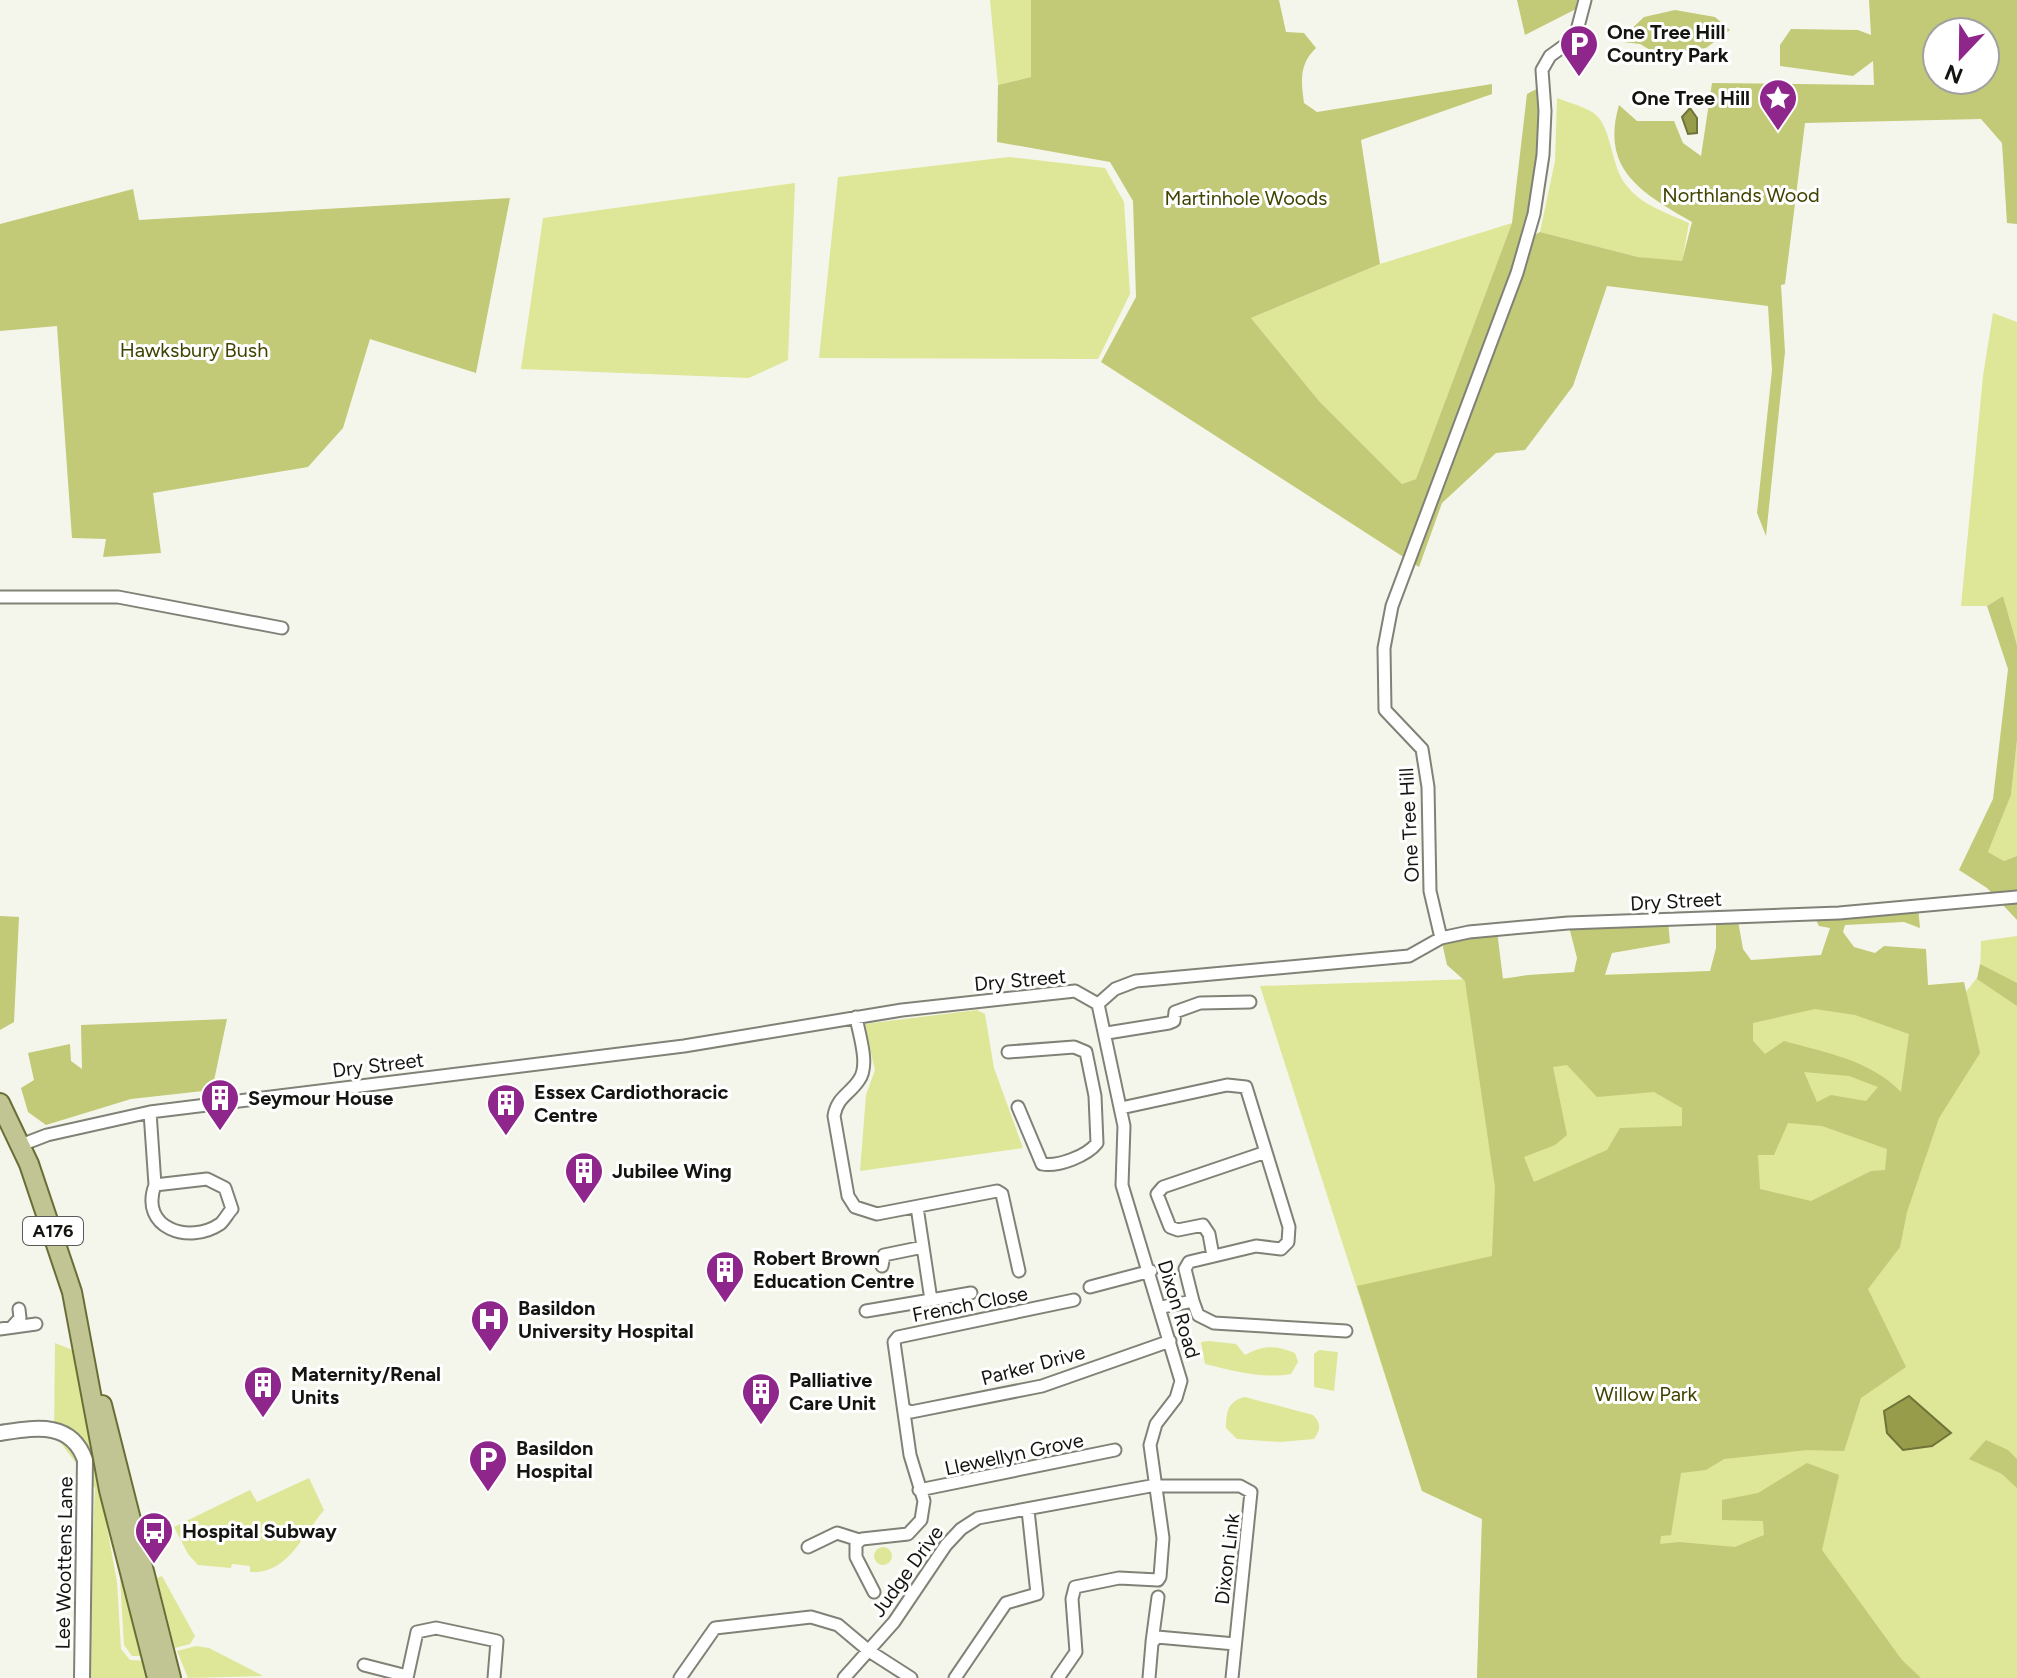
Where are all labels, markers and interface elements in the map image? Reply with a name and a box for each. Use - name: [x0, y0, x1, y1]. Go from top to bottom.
- north arrow: [1921, 16, 2001, 96]
- place label: One Tree Hill Country Park: [1607, 20, 1729, 67]
- parking icon: One Tree Hill Country Park: [1558, 23, 1600, 78]
- text: N: [1941, 58, 1967, 90]
- place icon: One Tree Hill: [1757, 77, 1799, 132]
- place label: One Tree Hill: [1632, 86, 1750, 110]
- park label: Northlands Wood: [1662, 183, 1820, 207]
- park label: Martinhole Woods: [1165, 186, 1327, 210]
- park label: Hawksbury Bush: [120, 338, 268, 362]
- street label: One Tree Hill: [1394, 767, 1424, 883]
- street label: Dry Street: [1629, 887, 1723, 915]
- street label: Dry Street: [973, 964, 1067, 996]
- street label: Dry Street: [331, 1047, 425, 1083]
- building icon: Seymour House: [199, 1077, 241, 1132]
- place label: Essex Cardiothoracic Centre: [534, 1080, 729, 1127]
- building icon: Essex Cardiothoracic Centre: [485, 1082, 527, 1137]
- place label: Seymour House: [248, 1086, 393, 1110]
- building icon: Jubilee Wing: [563, 1150, 605, 1205]
- place label: Jubilee Wing: [612, 1159, 732, 1183]
- road number: A176: [23, 1217, 83, 1245]
- place label: Robert Brown Education Centre: [753, 1246, 914, 1293]
- building icon: Robert Brown Education Centre: [704, 1249, 746, 1304]
- street label: Dixon Road: [1153, 1257, 1205, 1361]
- street label: French Close: [910, 1281, 1030, 1327]
- place label: Basildon University Hospital: [518, 1296, 694, 1343]
- hospital icon: Basildon University Hospital: [469, 1298, 511, 1353]
- street label: Parker Drive: [978, 1340, 1088, 1390]
- place label: Maternity/Renal Units: [291, 1362, 441, 1409]
- building icon: Maternity/Renal Units: [242, 1364, 284, 1419]
- place label: Palliative Care Unit: [789, 1368, 876, 1415]
- building icon: Palliative Care Unit: [740, 1371, 782, 1426]
- park label: Willow Park: [1595, 1382, 1698, 1406]
- street label: Llewellyn Grove: [942, 1428, 1086, 1480]
- place label: Basildon Hospital: [516, 1436, 593, 1483]
- parking icon: Basildon Hospital: [467, 1438, 509, 1493]
- street label: Lee Woottens Lane: [50, 1476, 78, 1650]
- bus stop icon: Hospital Subway: [133, 1510, 175, 1565]
- street label: Dixon Link: [1210, 1512, 1245, 1606]
- place label: Hospital Subway: [182, 1519, 337, 1543]
- street label: Judge Drive: [866, 1521, 948, 1621]

